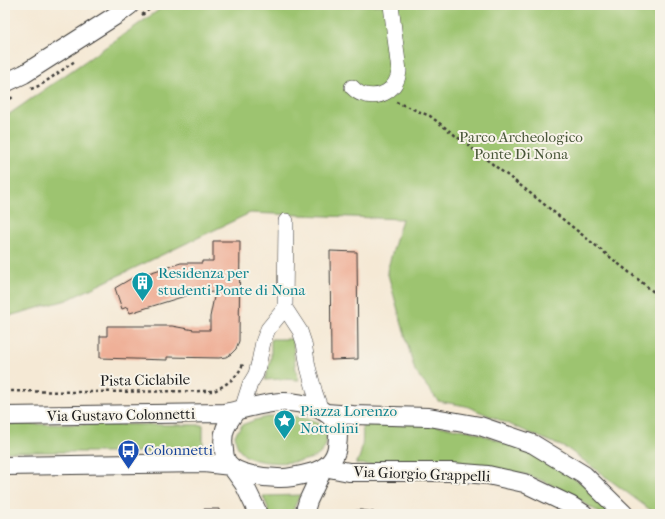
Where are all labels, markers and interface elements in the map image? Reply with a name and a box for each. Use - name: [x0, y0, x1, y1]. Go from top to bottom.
- park label: Parco Archeologico Ponte Di Nona: [459, 128, 583, 163]
- place label: Residenza per studenti Ponte di Nona: [158, 264, 306, 299]
- building icon: Residenza per studenti Ponte di Nona: [129, 269, 155, 302]
- street label: Pista Ciclabile: [100, 370, 191, 390]
- place label: Piazza Lorenzo Nottolini: [300, 402, 398, 437]
- street label: Via Gustavo Colonnetti: [46, 405, 196, 425]
- place icon: Piazza Lorenzo Nottolini: [271, 407, 297, 440]
- bus stop icon: Colonnetti: [116, 437, 142, 470]
- place label: Colonnetti: [144, 441, 214, 459]
- street label: Via Giorgio Grappelli: [352, 463, 491, 485]

